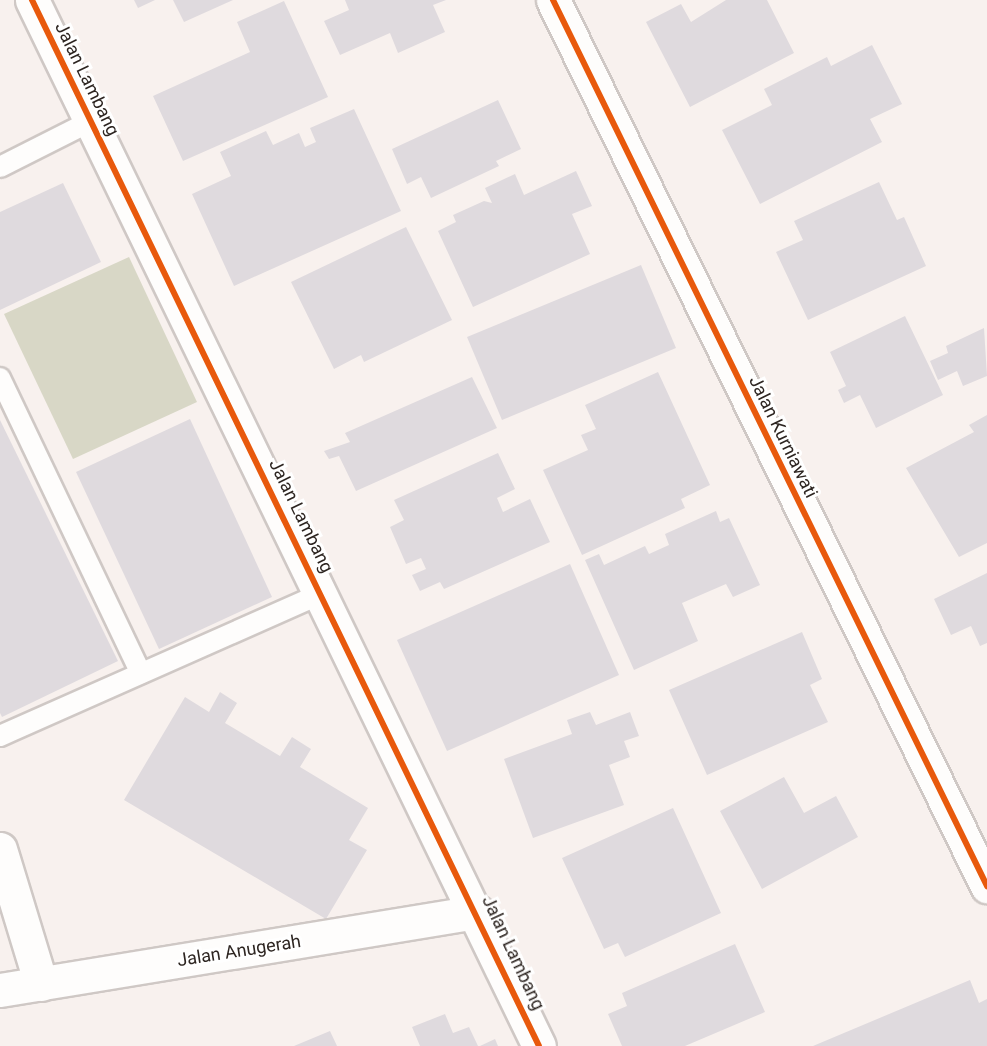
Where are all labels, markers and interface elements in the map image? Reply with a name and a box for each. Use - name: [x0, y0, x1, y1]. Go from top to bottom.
- street label: Jalan Lambang: [50, 19, 124, 139]
- street label: Jalan Kurniawati: [744, 372, 822, 502]
- street label: Jalan Lambang: [264, 456, 338, 576]
- street label: Jalan Lambang: [477, 892, 549, 1014]
- street label: Jalan Anugerah: [176, 931, 302, 971]

